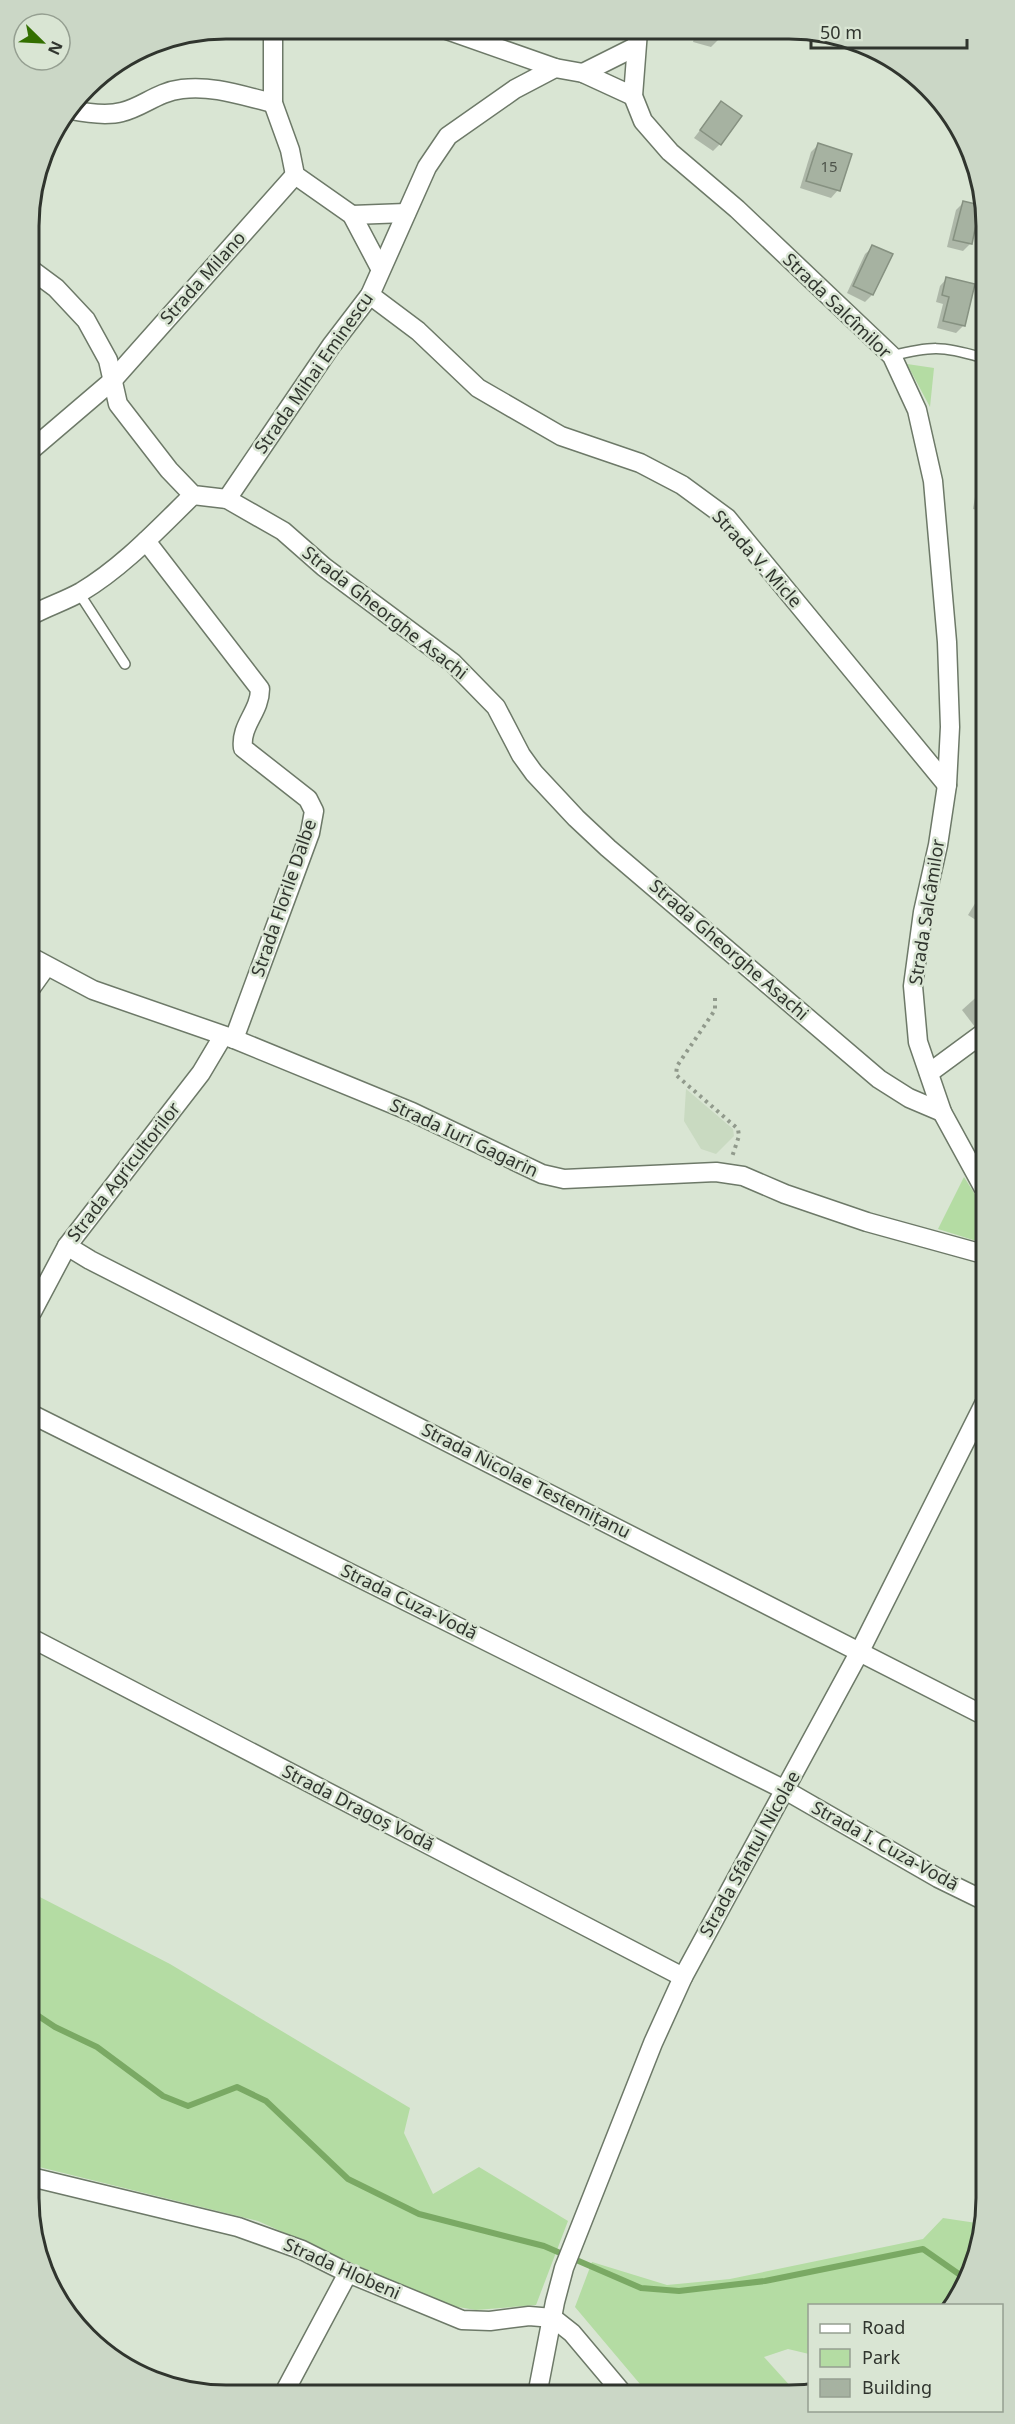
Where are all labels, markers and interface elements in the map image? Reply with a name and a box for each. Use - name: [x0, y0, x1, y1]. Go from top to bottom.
- north arrow: [12, 12, 72, 72]
- scale bar: [811, 12, 967, 50]
- text: 50 m: [820, 20, 862, 44]
- text: N: [43, 38, 68, 59]
- house number: 15: [820, 156, 838, 176]
- street label: Strada Milano: [154, 226, 250, 329]
- street label: Strada Salcîmilor: [778, 247, 897, 364]
- street label: Strada Mihai Eminescu: [248, 287, 378, 458]
- street label: Strada V. Micle: [708, 505, 808, 612]
- street label: Strada Gheorghe Asachi: [298, 540, 473, 684]
- street label: Strada Florile Dalbe: [245, 816, 321, 980]
- street label: Strada Salcâmilor: [903, 837, 949, 986]
- street label: Strada Gheorghe Asachi: [645, 873, 814, 1025]
- street label: Strada Iuri Gagarin: [386, 1092, 542, 1182]
- street label: Strada Agricultorilor: [61, 1096, 186, 1246]
- street label: Strada Nicolae Testemițanu: [418, 1417, 635, 1543]
- street label: Strada Cuza-Vodă: [337, 1558, 482, 1644]
- street label: Strada Dragoș Vodă: [278, 1758, 439, 1856]
- street label: Strada Sfântul Nicolae: [693, 1766, 805, 1941]
- street label: Strada I. Cuza-Vodă: [808, 1795, 963, 1895]
- street label: Strada Hlobeni: [280, 2232, 405, 2305]
- legend: [808, 2304, 1003, 2412]
- text: Road: [862, 2315, 905, 2339]
- text: Park: [862, 2345, 900, 2369]
- text: Building: [862, 2375, 932, 2399]

